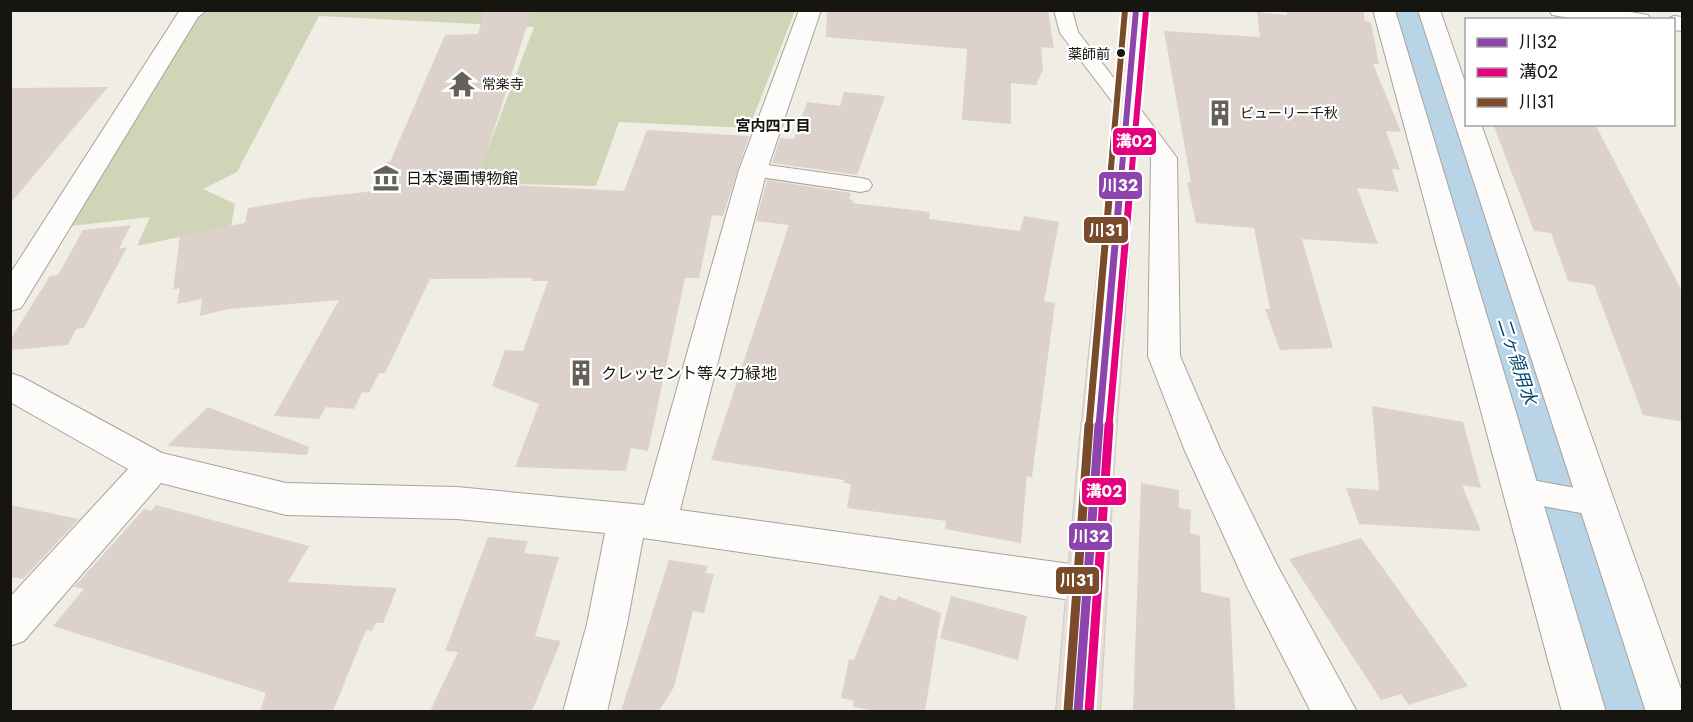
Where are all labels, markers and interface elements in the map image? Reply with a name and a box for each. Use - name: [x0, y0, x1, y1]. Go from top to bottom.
- legend: [1465, 18, 1675, 126]
- text: 川32: [1519, 29, 1557, 55]
- place label: 薬師前: [1068, 44, 1110, 64]
- marker: 薬師前: [1115, 47, 1127, 59]
- text: 溝02: [1519, 59, 1558, 85]
- temple icon: 常楽寺: [447, 69, 477, 99]
- place label: 常楽寺: [482, 74, 524, 94]
- text: 川31: [1519, 89, 1555, 115]
- building icon: ビューリー千秋: [1205, 98, 1235, 128]
- place label: ビューリー千秋: [1240, 103, 1338, 123]
- district label: 宮内四丁目: [735, 115, 811, 137]
- line badge: 溝02: [1112, 127, 1157, 156]
- text: 溝02: [1115, 130, 1153, 153]
- museum icon: 日本漫画博物館: [371, 163, 401, 193]
- place label: 日本漫画博物館: [406, 167, 518, 190]
- line badge: 川32: [1098, 171, 1143, 200]
- text: 川32: [1102, 174, 1138, 197]
- line badge: 川31: [1083, 216, 1129, 244]
- text: 川31: [1089, 219, 1123, 242]
- water label: 二ヶ領用水: [1491, 314, 1544, 410]
- building icon: クレッセント等々力緑地: [566, 358, 596, 388]
- place label: クレッセント等々力緑地: [601, 362, 777, 385]
- line badge: 溝02: [1081, 477, 1127, 506]
- text: 溝02: [1085, 480, 1123, 503]
- line badge: 川32: [1068, 522, 1113, 551]
- text: 川32: [1073, 525, 1109, 548]
- line badge: 川31: [1055, 566, 1100, 595]
- text: 川31: [1060, 569, 1094, 592]

